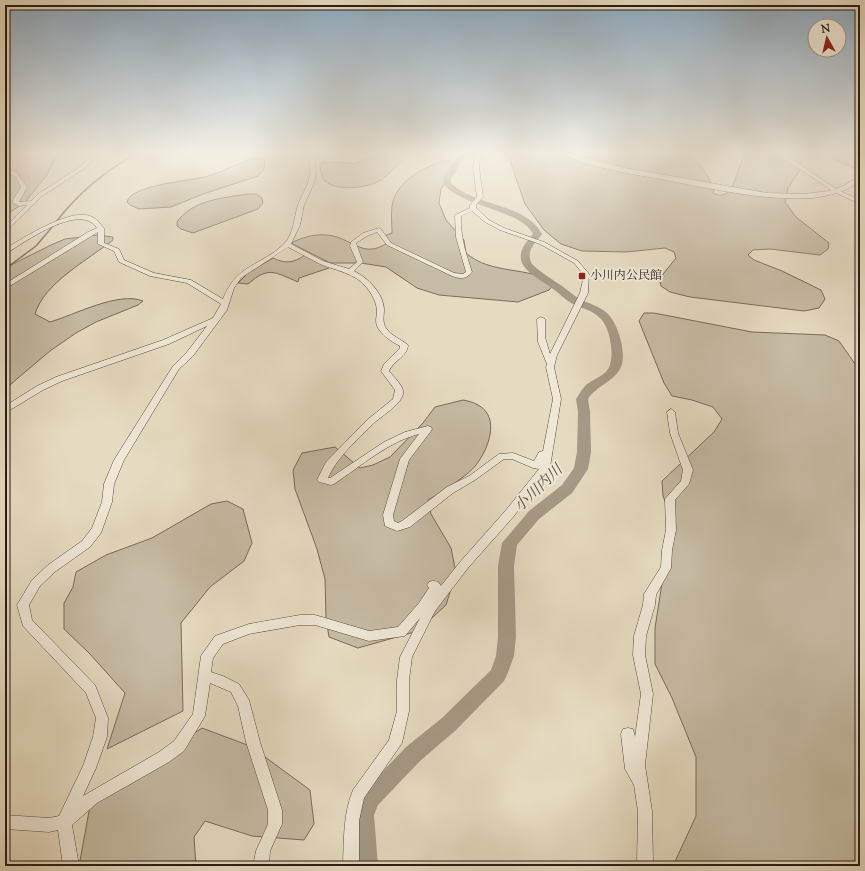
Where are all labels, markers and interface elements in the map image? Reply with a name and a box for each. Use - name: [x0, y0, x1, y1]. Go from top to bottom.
- north arrow: [807, 18, 847, 58]
- text: N: [819, 21, 831, 38]
- place label: 小川内公民館: [590, 267, 662, 285]
- marker: 小川内公民館: [577, 271, 587, 281]
- water label: 小川内川: [510, 459, 569, 517]

